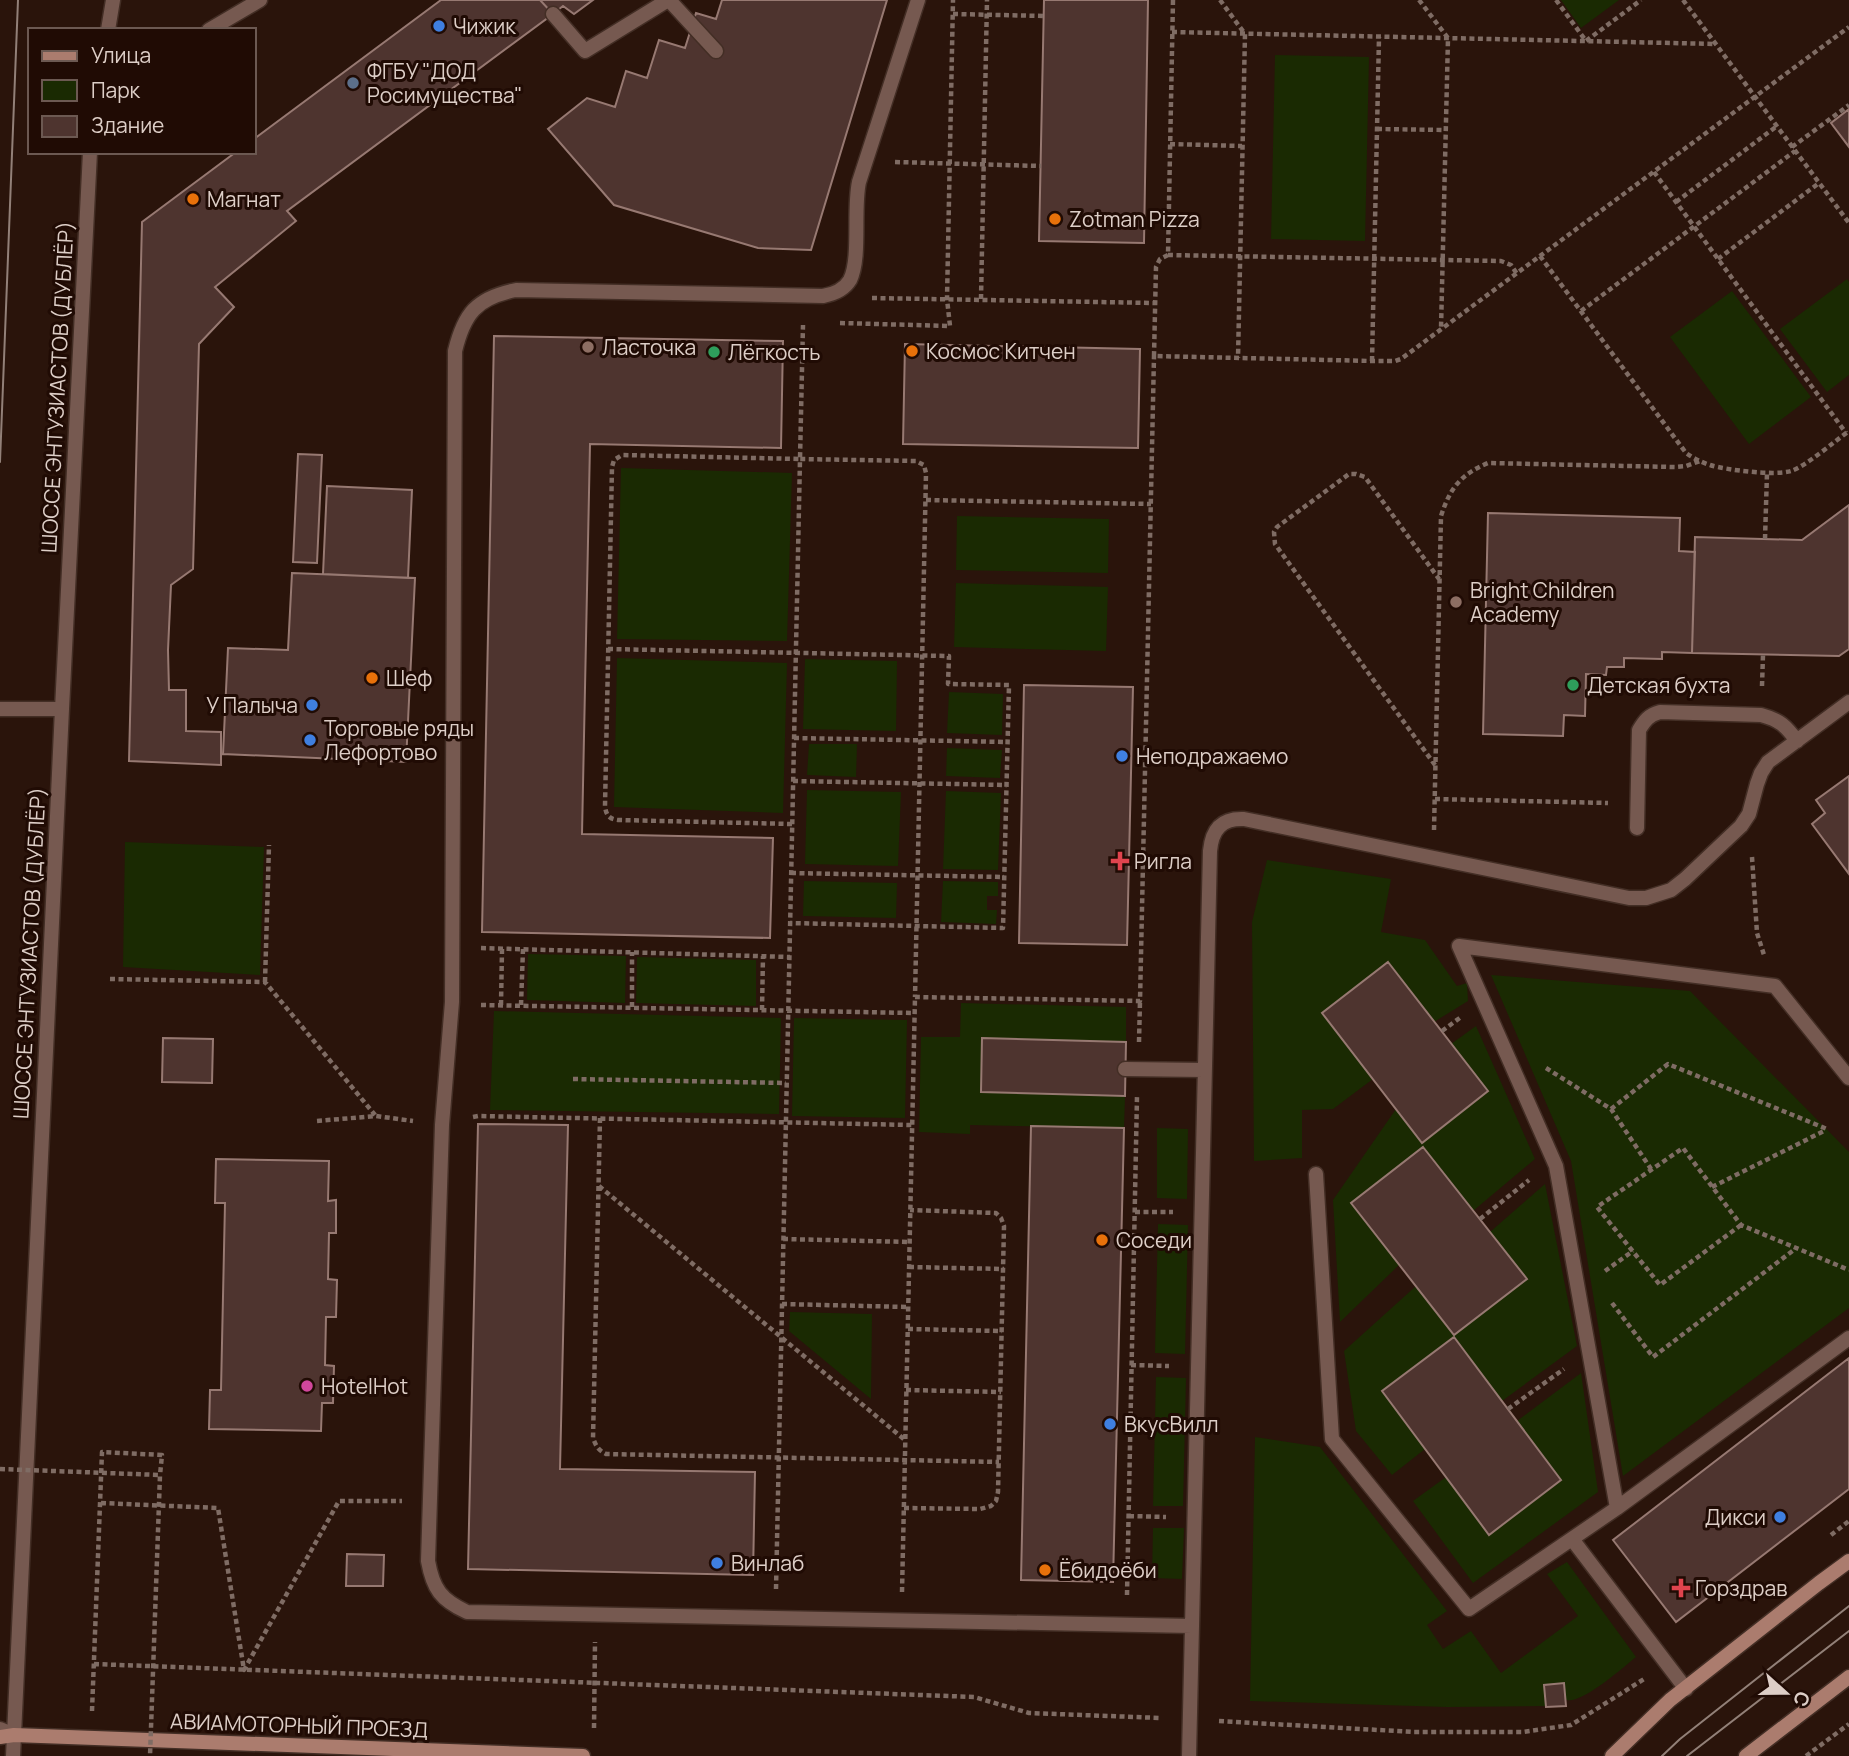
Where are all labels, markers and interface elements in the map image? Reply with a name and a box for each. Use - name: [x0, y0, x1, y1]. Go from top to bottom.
- place label: Чижик: [453, 12, 516, 40]
- marker: Чижик: [431, 18, 447, 34]
- legend: [28, 28, 256, 154]
- text: Улица: [91, 41, 151, 69]
- place label: ФГБУ "ДОД Росимущества": [367, 57, 522, 109]
- marker: ФГБУ "ДОД Росимущества": [345, 75, 361, 91]
- text: Парк: [91, 76, 141, 104]
- text: Здание: [91, 111, 164, 139]
- place label: Магнат: [207, 185, 281, 213]
- marker: Магнат: [185, 191, 201, 207]
- place label: Zotman Pizza: [1069, 205, 1200, 233]
- marker: Zotman Pizza: [1047, 211, 1063, 227]
- street label: ШОССЕ ЭНТУЗИАСТОВ (ДУБЛЁР): [34, 220, 80, 554]
- place label: Ласточка: [602, 333, 696, 361]
- place label: Космос Китчен: [926, 337, 1076, 365]
- place label: Лёгкость: [728, 338, 821, 366]
- marker: Ласточка: [580, 339, 596, 355]
- marker: Космос Китчен: [904, 343, 920, 359]
- marker: Лёгкость: [706, 344, 722, 360]
- place label: Bright Children Academy: [1470, 576, 1614, 628]
- marker: Bright Children Academy: [1448, 594, 1464, 610]
- place label: Шеф: [386, 664, 432, 692]
- marker: Шеф: [364, 670, 380, 686]
- place label: Детская бухта: [1587, 671, 1730, 699]
- marker: Детская бухта: [1565, 677, 1581, 693]
- place label: У Палыча: [206, 691, 298, 719]
- marker: У Палыча: [304, 697, 320, 713]
- place label: Торговые ряды Лефортово: [324, 714, 474, 766]
- marker: Торговые ряды Лефортово: [302, 732, 318, 748]
- place label: Неподражаемо: [1136, 742, 1289, 770]
- marker: Неподражаемо: [1114, 748, 1130, 764]
- street label: ШОССЕ ЭНТУЗИАСТОВ (ДУБЛЁР): [6, 786, 52, 1120]
- place label: Ригла: [1134, 847, 1192, 875]
- marker: Ригла: [1112, 853, 1128, 869]
- place label: Соседи: [1116, 1226, 1192, 1254]
- marker: Соседи: [1094, 1232, 1110, 1248]
- place label: HotelHot: [321, 1372, 408, 1400]
- marker: HotelHot: [299, 1378, 315, 1394]
- place label: ВкусВилл: [1124, 1410, 1219, 1438]
- marker: ВкусВилл: [1102, 1416, 1118, 1432]
- place label: Дикси: [1705, 1503, 1766, 1531]
- marker: Дикси: [1772, 1509, 1788, 1525]
- place label: Винлаб: [731, 1549, 804, 1577]
- marker: Винлаб: [709, 1555, 725, 1571]
- place label: Ёбидоёби: [1059, 1556, 1157, 1584]
- marker: Ёбидоёби: [1037, 1562, 1053, 1578]
- place label: Горздрав: [1695, 1574, 1787, 1602]
- marker: Горздрав: [1673, 1580, 1689, 1596]
- north arrow: [1751, 1658, 1821, 1728]
- text: С: [1787, 1688, 1817, 1710]
- street label: АВИАМОТОРНЫЙ ПРОЕЗД: [170, 1707, 428, 1743]

